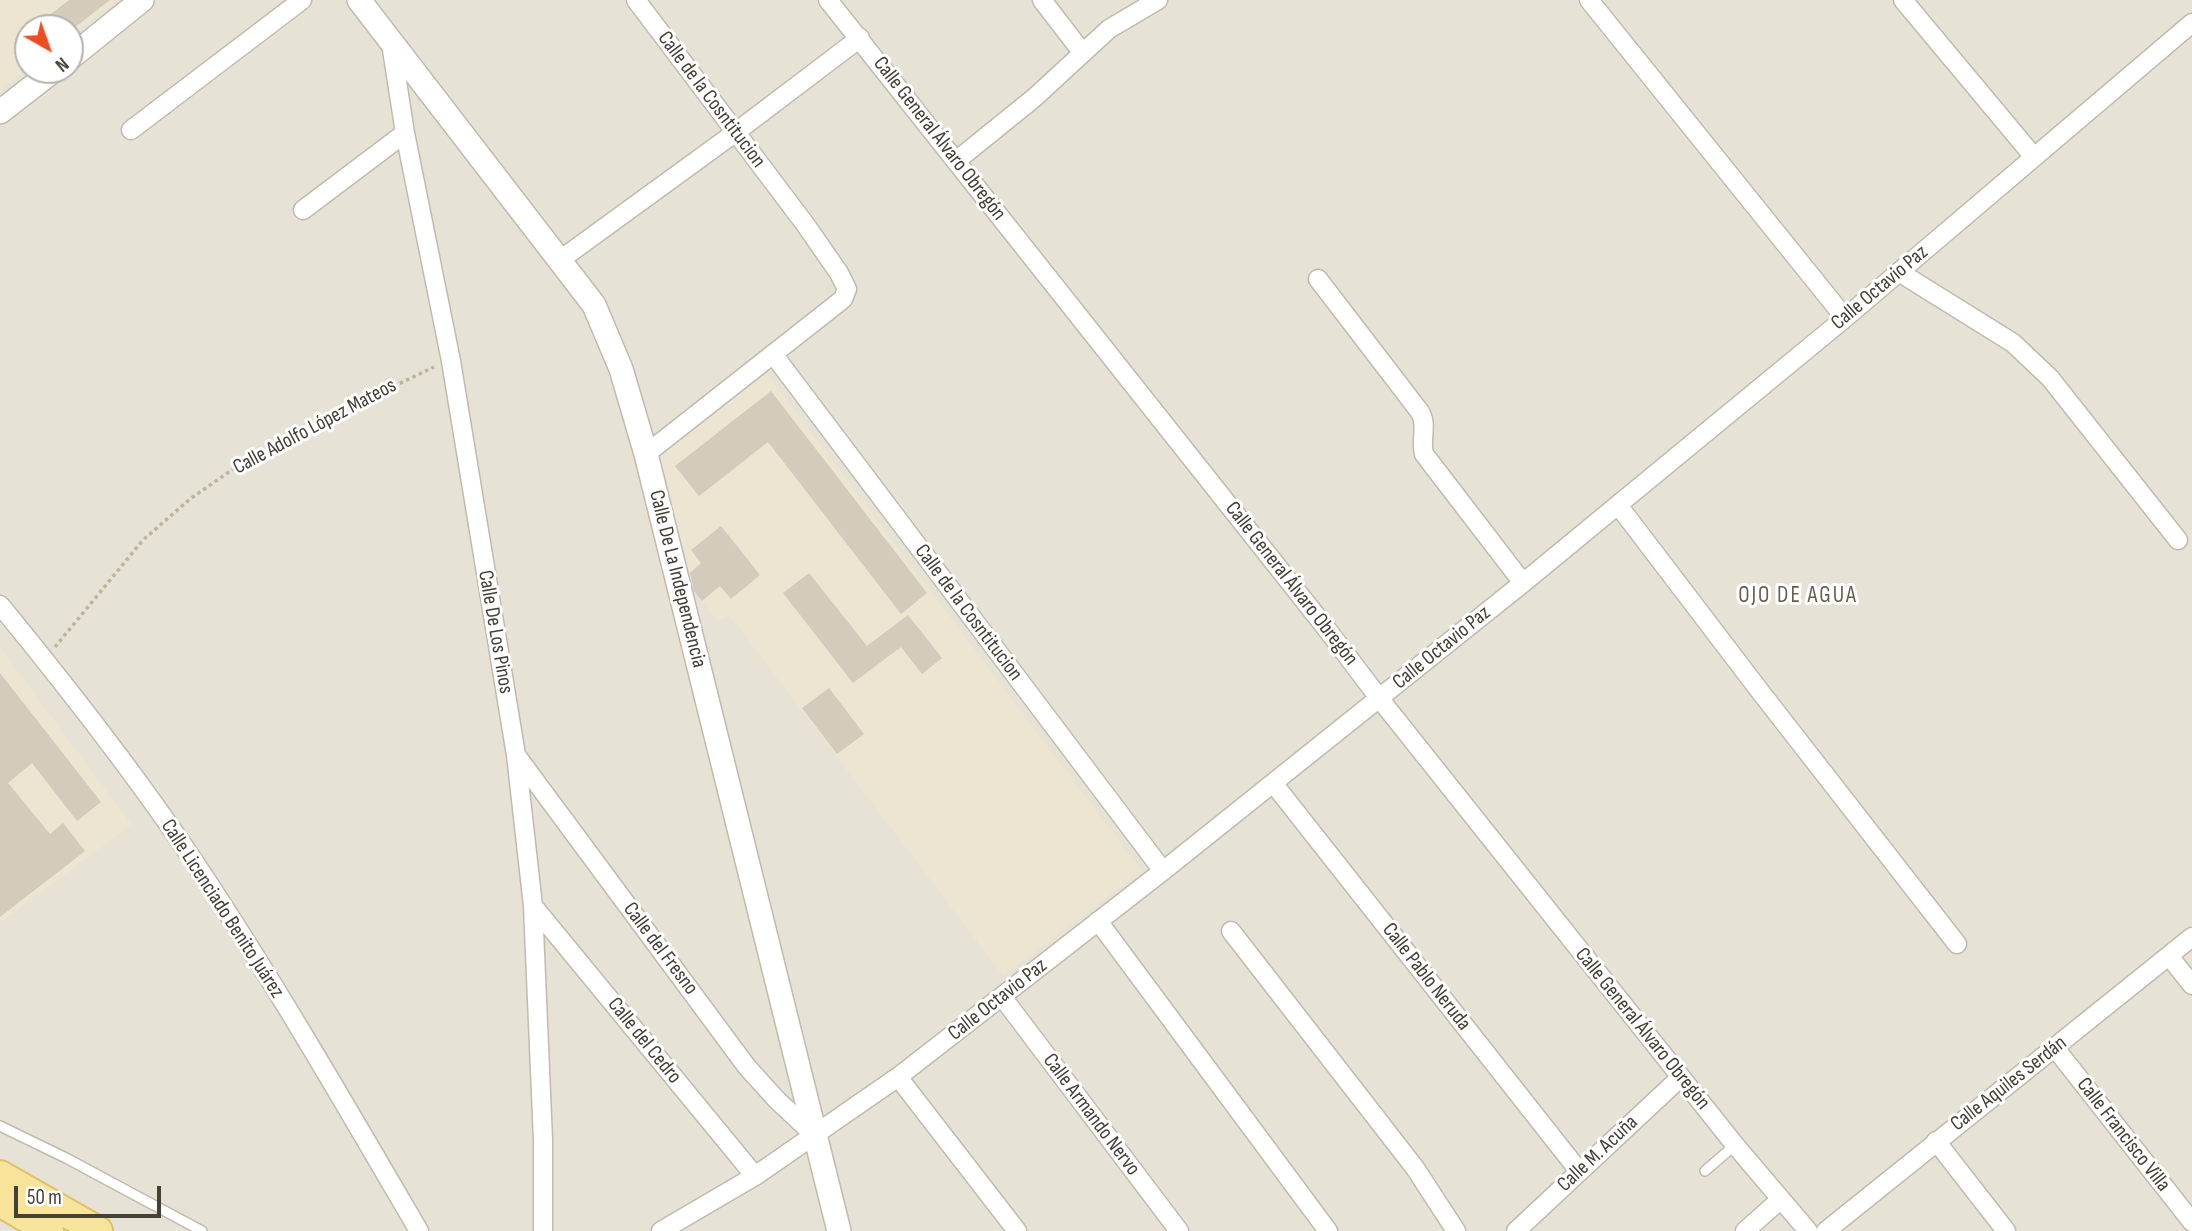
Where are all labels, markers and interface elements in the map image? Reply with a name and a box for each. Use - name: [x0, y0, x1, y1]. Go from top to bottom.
- north arrow: [14, 14, 84, 84]
- street label: Calle de la Cosntitucion: [652, 27, 770, 173]
- text: N: [50, 52, 73, 76]
- street label: Calle General Álvaro Obregón: [867, 52, 1011, 226]
- street label: Calle Octavio Paz: [1826, 240, 1934, 336]
- street label: Calle Adolfo López Mateos: [229, 373, 401, 481]
- street label: Calle De La Independencia: [643, 488, 711, 670]
- street label: Calle General Álvaro Obregón: [1219, 497, 1363, 671]
- street label: Calle de la Cosntitucion: [909, 540, 1027, 686]
- street label: Calle De Los Pinos: [472, 568, 518, 696]
- district label: OJO DE AGUA: [1740, 582, 1856, 610]
- street label: Calle Octavio Paz: [1388, 601, 1496, 695]
- street label: Calle Licenciado Benito Juárez: [155, 815, 289, 1003]
- street label: Calle del Fresno: [617, 898, 703, 1000]
- street label: Calle Pablo Neruda: [1376, 918, 1476, 1036]
- street label: Calle General Álvaro Obregón: [1569, 943, 1715, 1115]
- street label: Calle Octavio Paz: [943, 954, 1053, 1046]
- street label: Calle del Cedro: [602, 993, 686, 1089]
- street label: Calle Aquiles Serdán: [1946, 1031, 2072, 1137]
- street label: Calle Armando Nervo: [1037, 1049, 1145, 1181]
- street label: Calle Francisco Villa: [2071, 1073, 2175, 1197]
- street label: Calle M. Acuña: [1553, 1110, 1643, 1198]
- scale bar: [18, 1172, 164, 1216]
- text: 50 m: [27, 1185, 62, 1210]

